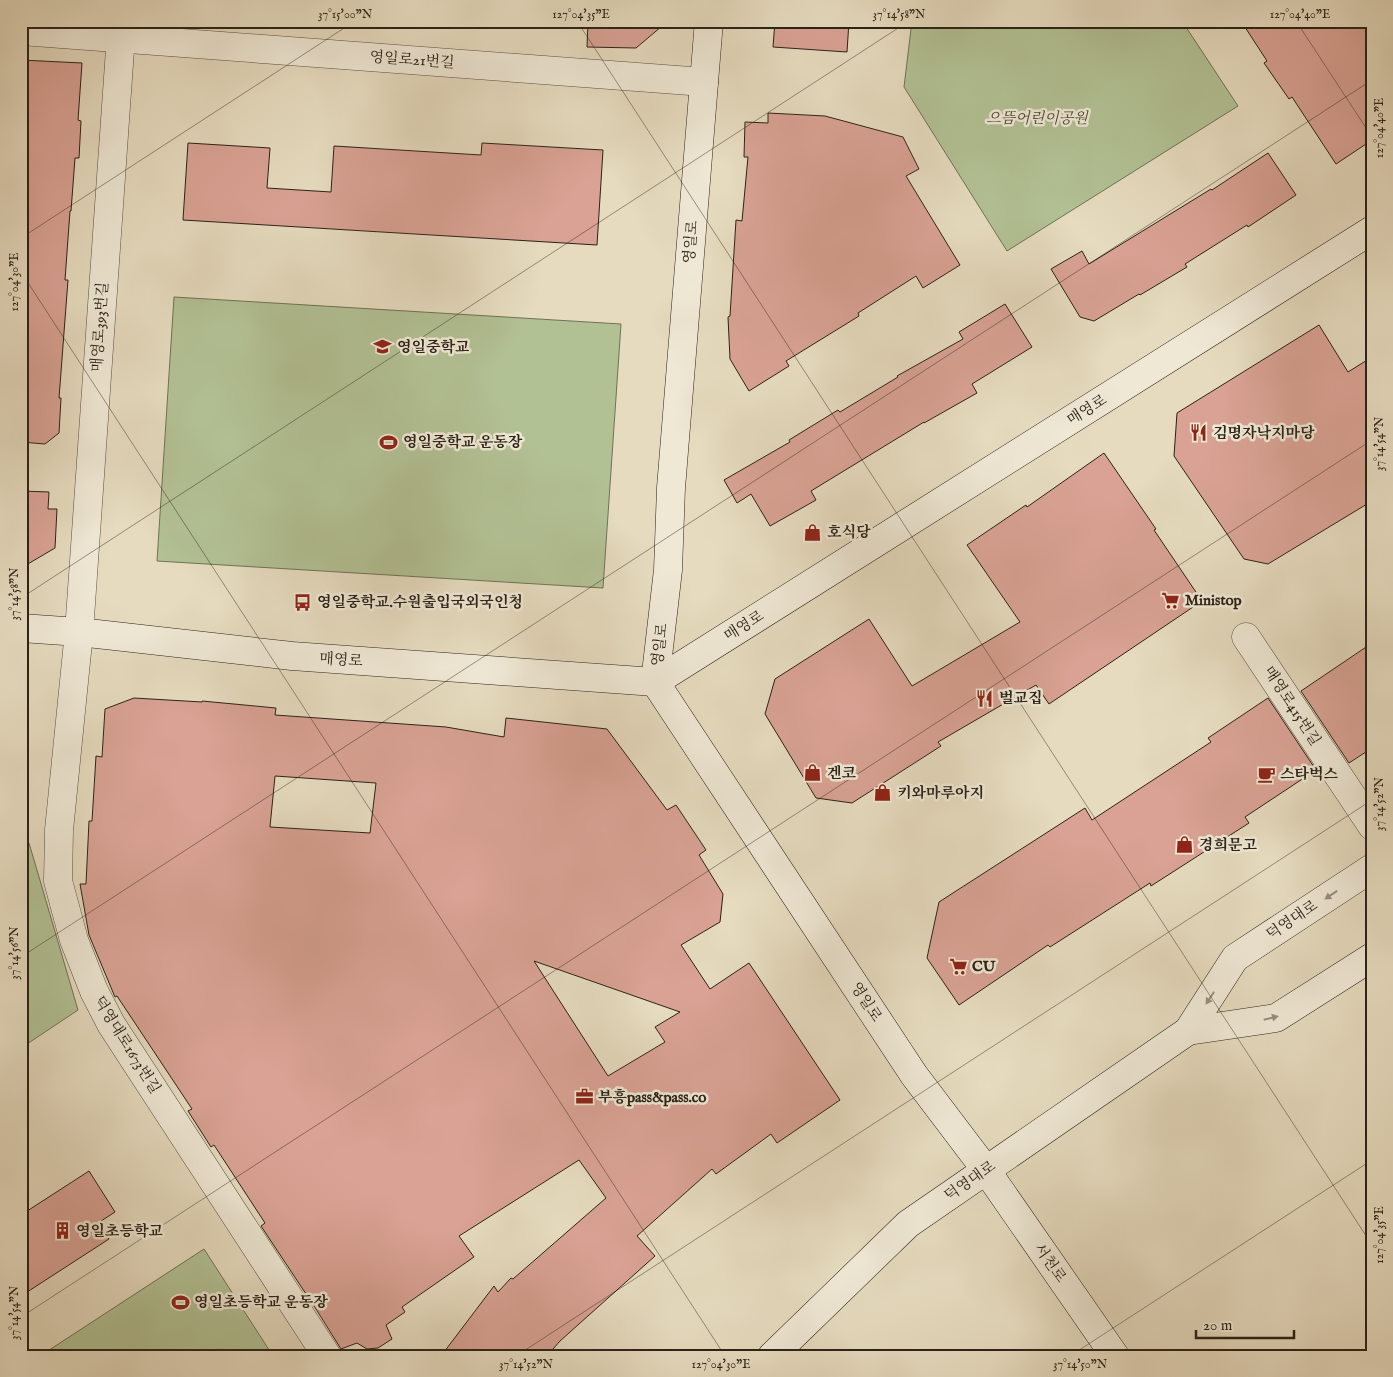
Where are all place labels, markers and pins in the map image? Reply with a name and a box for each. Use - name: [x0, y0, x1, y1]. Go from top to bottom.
- school or university icon: 영일중학교: [373, 337, 393, 357]
- place label: 영일중학교: [397, 338, 470, 357]
- restaurant icon: 김명자낙지마당: [1189, 423, 1209, 443]
- place label: 김명자낙지마당: [1213, 424, 1315, 443]
- sports icon: 영일중학교 운동장: [379, 432, 399, 452]
- place label: 영일중학교 운동장: [403, 433, 523, 452]
- shop icon: 호식당: [803, 522, 823, 542]
- place label: 호식당: [827, 523, 871, 542]
- supermarket icon: Ministop: [1161, 590, 1181, 610]
- place label: Ministop: [1185, 591, 1242, 610]
- bus stop icon: 영일중학교.수원출입국외국인청: [293, 592, 313, 612]
- place label: 영일중학교.수원출입국외국인청: [317, 593, 523, 612]
- restaurant icon: 벌교집: [975, 688, 995, 708]
- place label: 벌교집: [999, 689, 1042, 708]
- shop icon: 겐코: [803, 763, 823, 783]
- place label: 겐코: [827, 764, 856, 783]
- cafe icon: 스타벅스: [1256, 764, 1276, 784]
- place label: 스타벅스: [1280, 765, 1338, 784]
- shop icon: 키와마루아지: [873, 783, 893, 803]
- place label: 키와마루아지: [897, 784, 984, 803]
- shop icon: 경희문고: [1175, 835, 1195, 855]
- place label: 경희문고: [1199, 836, 1257, 855]
- supermarket icon: CU: [948, 956, 968, 976]
- place label: CU: [972, 957, 997, 976]
- office icon: 부흥pass&pass.co: [574, 1087, 594, 1107]
- place label: 부흥pass&pass.co: [598, 1088, 706, 1107]
- building icon: 영일초등학교: [52, 1221, 72, 1241]
- place label: 영일초등학교: [76, 1222, 163, 1241]
- sports icon: 영일초등학교 운동장: [170, 1292, 190, 1312]
- place label: 영일초등학교 운동장: [194, 1293, 328, 1312]

